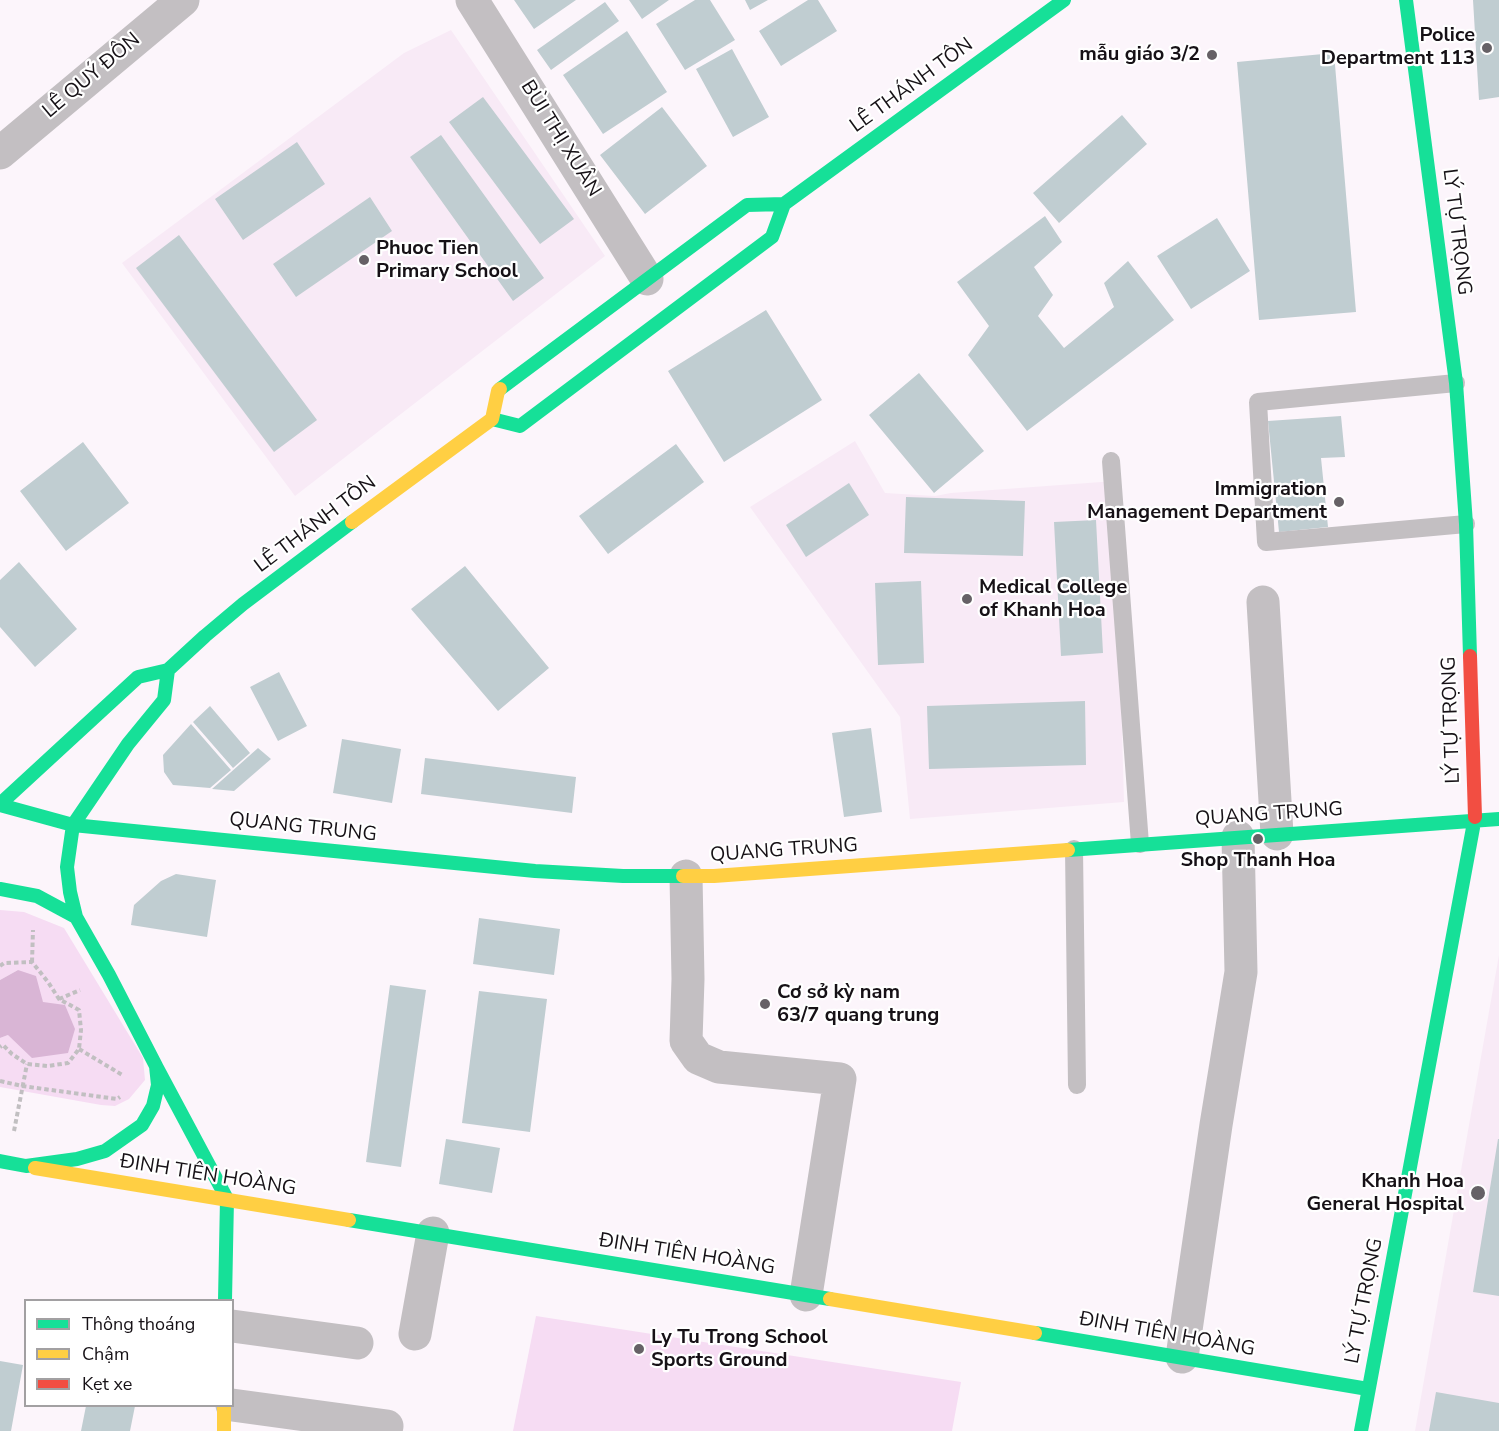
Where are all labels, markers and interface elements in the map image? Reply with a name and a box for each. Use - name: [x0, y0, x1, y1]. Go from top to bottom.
- place label: Police Department 113: [1321, 24, 1475, 71]
- street label: LÊ QUÝ ĐÔN: [38, 28, 146, 124]
- street label: LÊ THÁNH TÔN: [846, 33, 978, 139]
- marker: Police Department 113: [1480, 41, 1494, 55]
- place label: mẫu giáo 3/2: [1079, 43, 1200, 67]
- marker: mẫu giáo 3/2: [1205, 48, 1219, 62]
- street label: BÙI THỊ XUÂN: [515, 76, 605, 202]
- street label: LÝ TỰ TRỌNG: [1436, 167, 1476, 297]
- place label: Phuoc Tien Primary School: [376, 237, 518, 284]
- marker: Phuoc Tien Primary School: [357, 253, 371, 267]
- street label: LÊ THÁNH TÔN: [250, 471, 382, 579]
- place label: Immigration Management Department: [1087, 478, 1327, 525]
- marker: Immigration Management Department: [1332, 495, 1346, 509]
- place label: Medical College of Khanh Hoa: [979, 576, 1127, 623]
- marker: Medical College of Khanh Hoa: [960, 592, 974, 606]
- street label: LÝ TỰ TRỌNG: [1438, 656, 1466, 784]
- street label: QUANG TRUNG: [1194, 798, 1344, 832]
- street label: QUANG TRUNG: [228, 808, 378, 848]
- marker: Shop Thanh Hoa: [1251, 832, 1265, 846]
- street label: QUANG TRUNG: [709, 834, 859, 868]
- place label: Shop Thanh Hoa: [1180, 849, 1336, 873]
- place label: Cơ sở kỳ nam 63/7 quang trung: [777, 981, 939, 1028]
- marker: Cơ sở kỳ nam 63/7 quang trung: [758, 997, 772, 1011]
- street label: ĐINH TIÊN HOÀNG: [118, 1150, 298, 1202]
- place label: Khanh Hoa General Hospital: [1307, 1170, 1464, 1217]
- marker: Khanh Hoa General Hospital: [1469, 1184, 1487, 1202]
- street label: ĐINH TIÊN HOÀNG: [597, 1229, 777, 1281]
- street label: LÝ TỰ TRỌNG: [1341, 1236, 1389, 1366]
- legend: [24, 1299, 234, 1407]
- street label: ĐINH TIÊN HOÀNG: [1077, 1308, 1257, 1362]
- text: Thông thoáng: [82, 1312, 195, 1336]
- place label: Ly Tu Trong School Sports Ground: [651, 1326, 828, 1373]
- text: Chậm: [82, 1342, 129, 1366]
- marker: Ly Tu Trong School Sports Ground: [632, 1342, 646, 1356]
- text: Kẹt xe: [82, 1372, 132, 1396]

